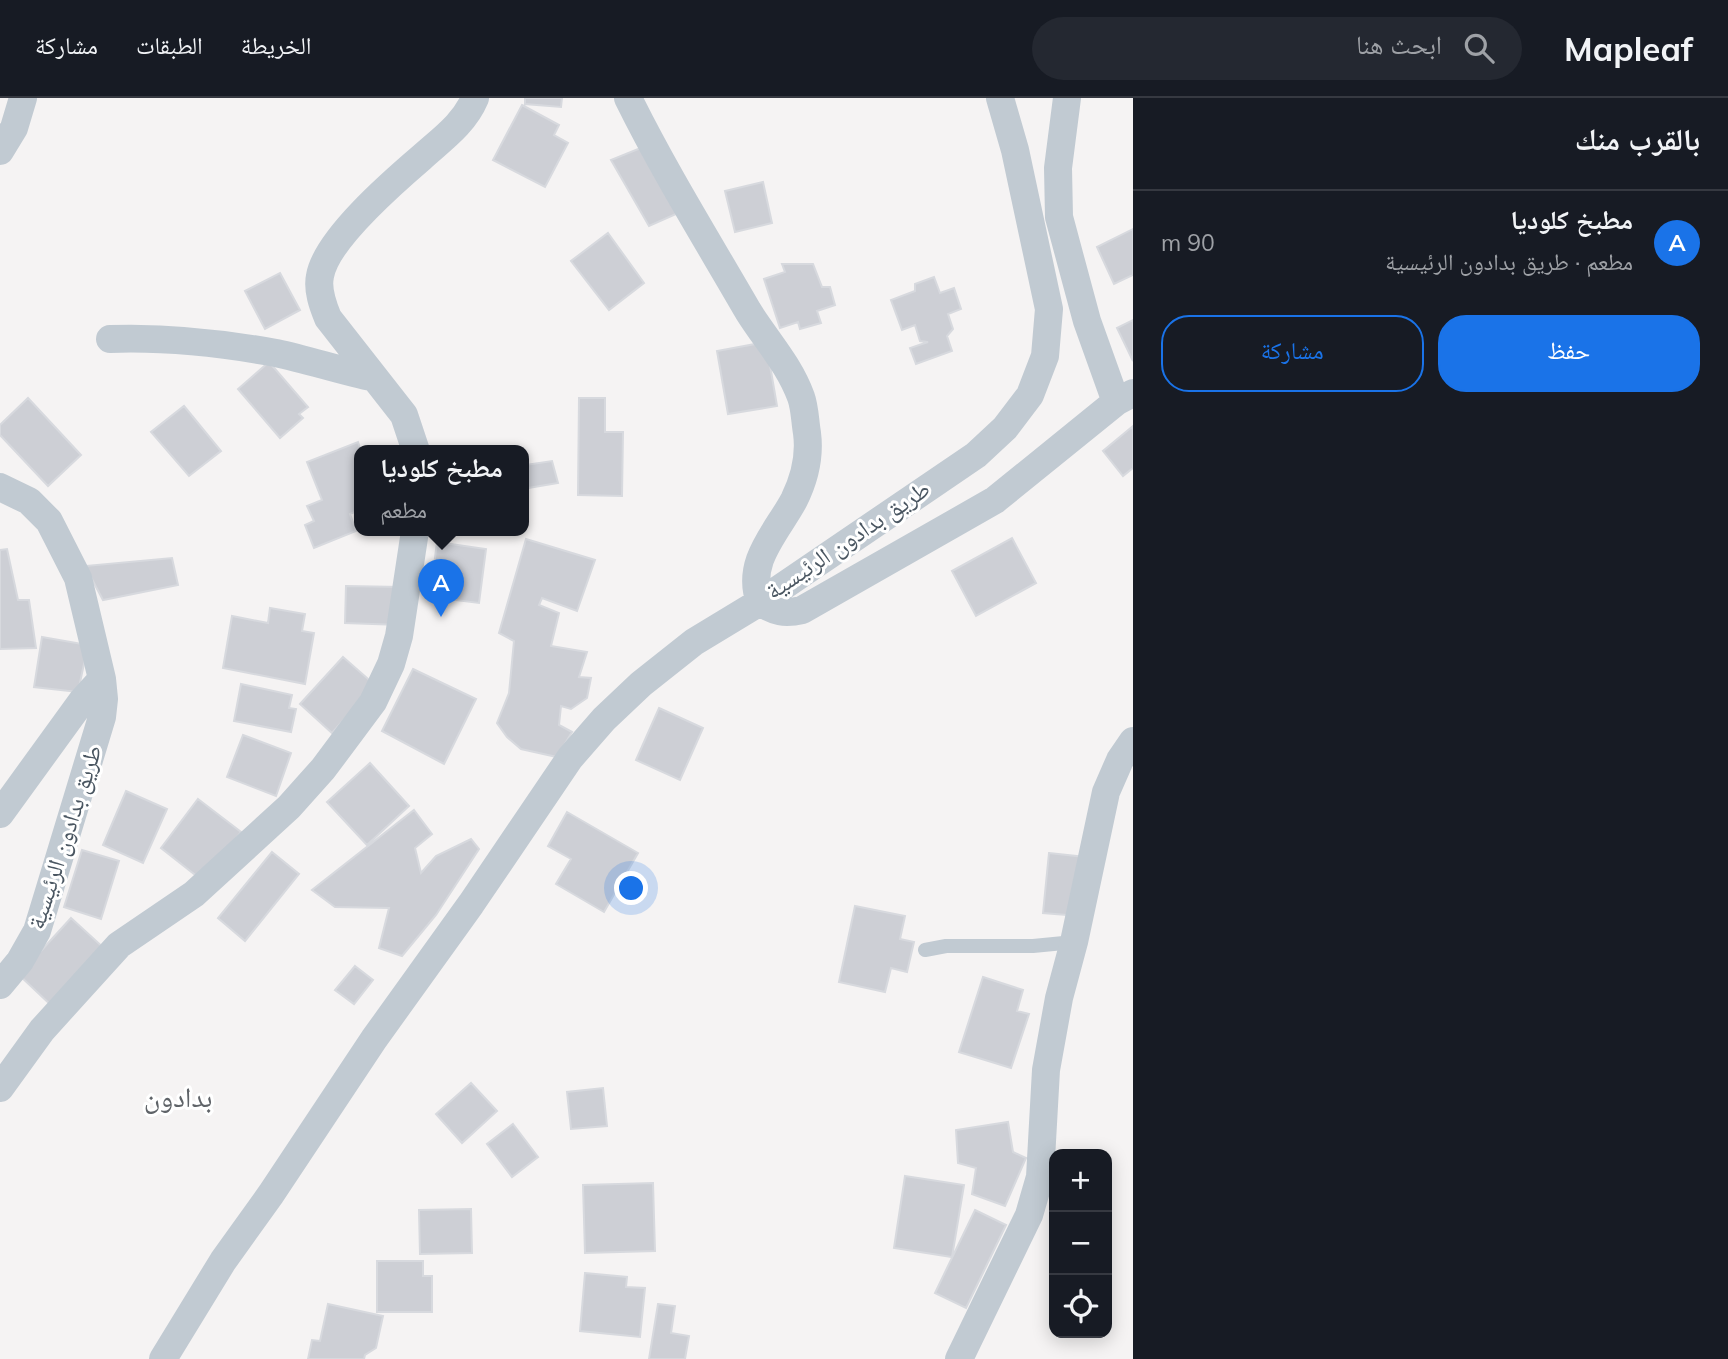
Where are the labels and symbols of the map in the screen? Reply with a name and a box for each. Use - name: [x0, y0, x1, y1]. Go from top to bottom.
- street label: طريق بدادون الرئيسية: [760, 473, 935, 605]
- pin: A: [418, 559, 464, 617]
- street label: طريق بدادون الرئيسية: [20, 741, 108, 933]
- your location: [614, 871, 648, 905]
- district label: بدادون: [144, 1079, 212, 1114]

